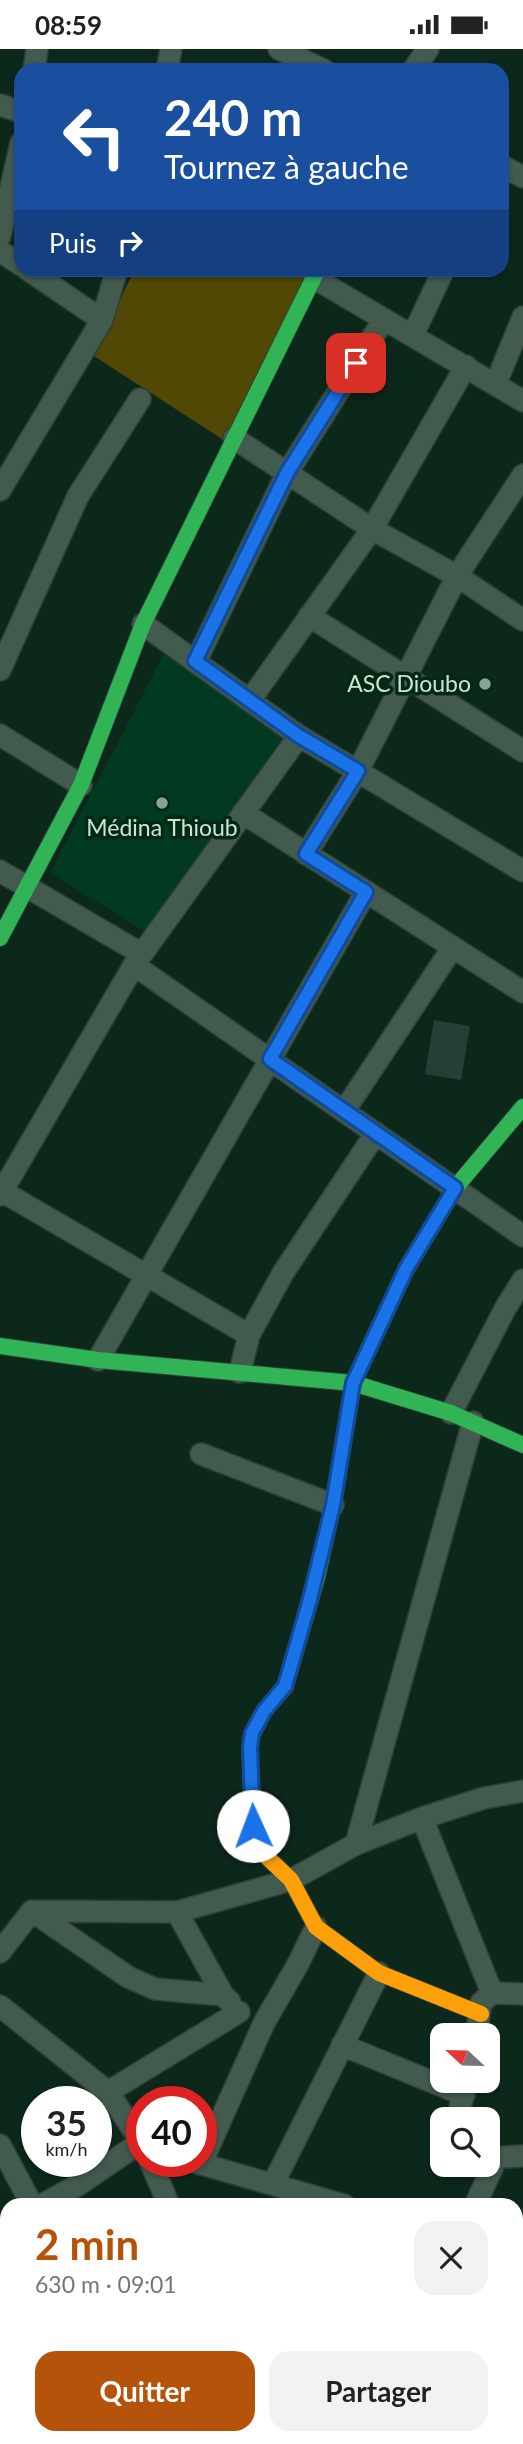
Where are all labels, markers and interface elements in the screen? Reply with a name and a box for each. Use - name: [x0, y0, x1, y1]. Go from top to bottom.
- text: 08:59: [35, 9, 102, 41]
- text: 240 m: [164, 88, 302, 146]
- icon: left: [49, 91, 140, 182]
- text: Tournez à gauche: [164, 147, 409, 186]
- icon: right: [111, 224, 149, 262]
- text: Puis: [49, 227, 97, 259]
- pin: [326, 333, 386, 393]
- icon: arrive: [337, 344, 375, 382]
- place label: ASC Dioubo: [347, 669, 471, 697]
- marker: ASC Dioubo: [477, 676, 493, 692]
- marker: Médina Thioub: [154, 795, 170, 811]
- place label: Médina Thioub: [86, 813, 238, 841]
- position arrow: [216, 1789, 290, 1863]
- north arrow: [430, 2023, 500, 2093]
- map controls: [430, 2023, 500, 2177]
- speed limit sign: 40: [126, 2086, 217, 2177]
- text: 35: [46, 2101, 87, 2143]
- button: search: [430, 2107, 500, 2177]
- text: km/h: [45, 2138, 88, 2160]
- text: 2 min: [35, 2219, 139, 2269]
- button: close: [414, 2221, 488, 2295]
- text: 630 m · 09:01: [35, 2270, 177, 2298]
- button: Quitter: [35, 2351, 255, 2431]
- button: Partager: [269, 2351, 488, 2431]

